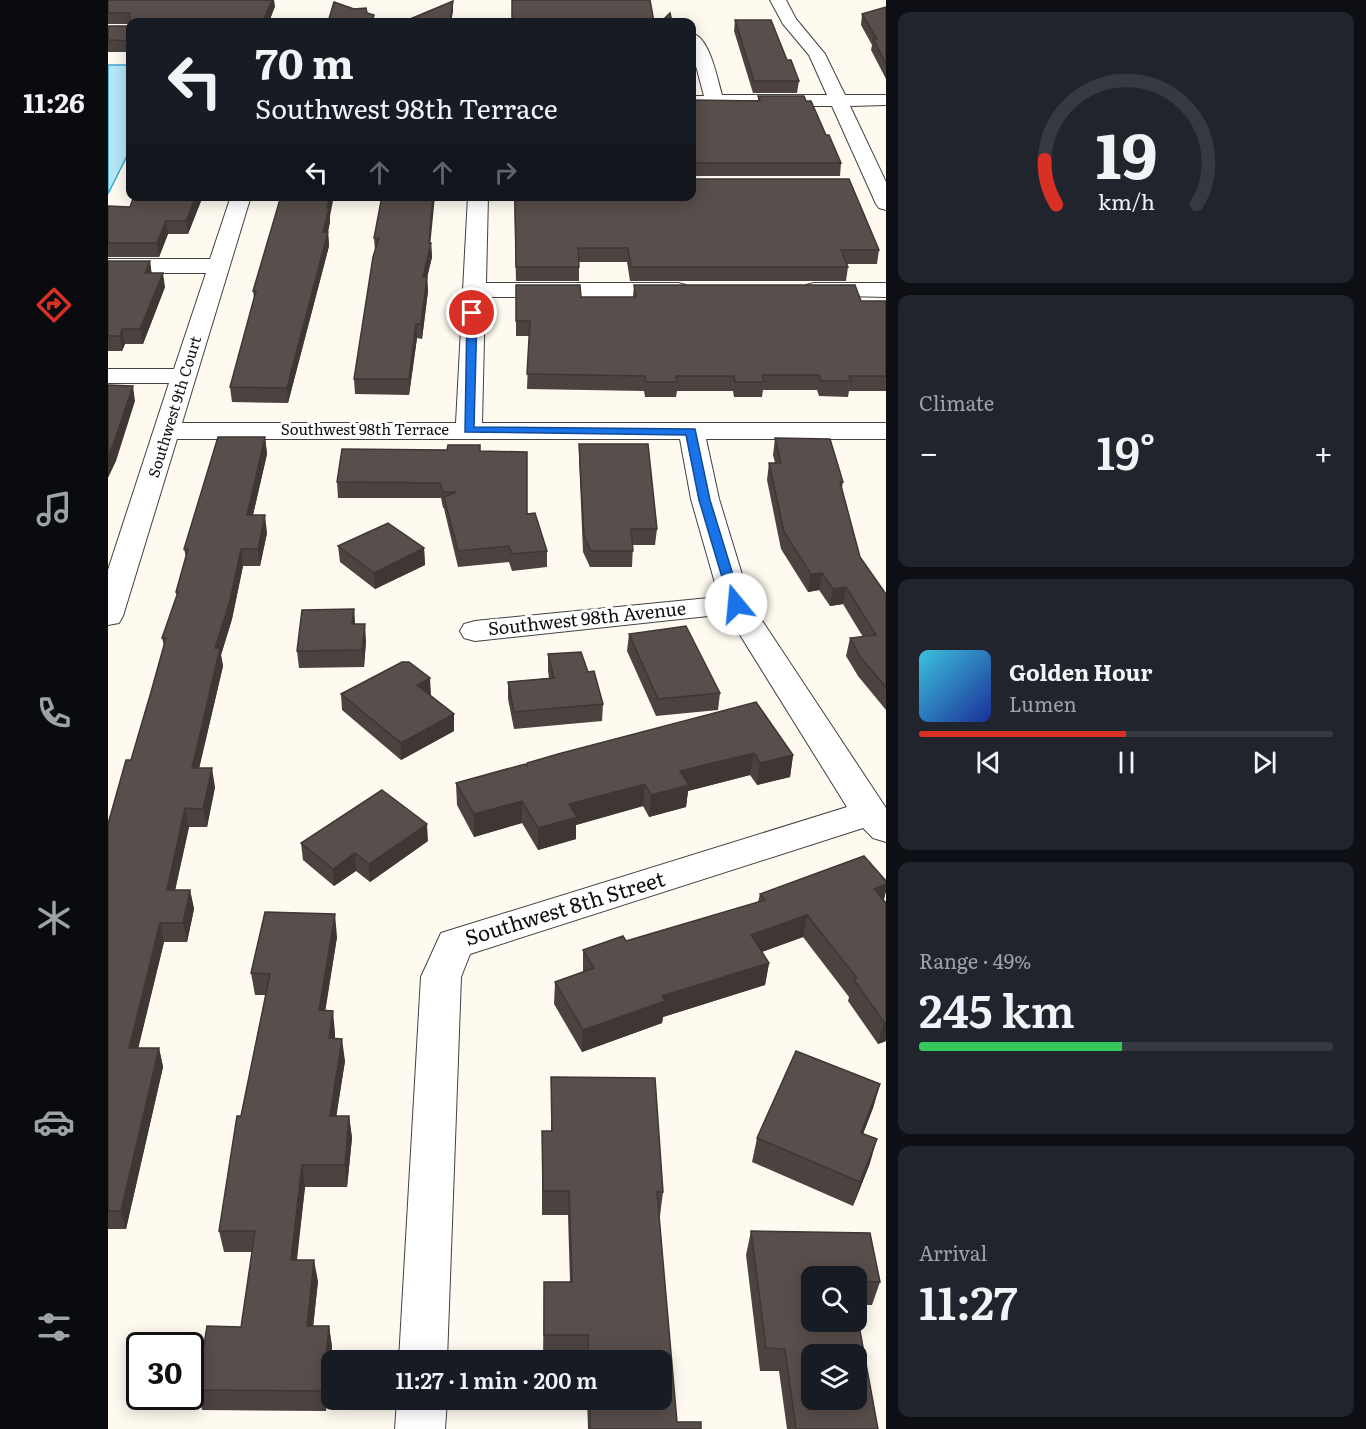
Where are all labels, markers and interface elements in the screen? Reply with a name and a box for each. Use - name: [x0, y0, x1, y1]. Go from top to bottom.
- text: 70 m: [255, 30, 354, 92]
- icon: left: [156, 42, 234, 120]
- text: 11:26: [23, 81, 85, 121]
- text: Southwest 98th Terrace: [255, 87, 558, 127]
- text: 19: [1095, 106, 1157, 198]
- icon: left: [300, 156, 333, 189]
- icon: ahead: [363, 156, 396, 189]
- icon: ahead: [426, 156, 459, 189]
- icon: right: [489, 156, 522, 189]
- text: km/h: [1097, 185, 1155, 217]
- icon: directions: [33, 284, 75, 326]
- pin: [446, 287, 497, 338]
- icon: arrive: [455, 296, 488, 329]
- street label: Southwest 9th Court: [141, 333, 206, 480]
- text: Climate: [919, 387, 994, 417]
- street label: Southwest 98th Terrace: [281, 417, 449, 440]
- text: 19°: [1097, 417, 1155, 484]
- text: −: [919, 426, 938, 475]
- text: +: [1314, 426, 1333, 475]
- icon: music: [33, 488, 75, 530]
- position arrow: [704, 572, 768, 636]
- street label: Southwest 98th Avenue: [486, 594, 687, 641]
- text: Golden Hour: [1009, 655, 1152, 688]
- text: Lumen: [1009, 688, 1077, 718]
- icon: phone: [33, 692, 75, 734]
- icon: previous: [972, 746, 1005, 779]
- icon: pause: [1110, 746, 1143, 779]
- icon: next: [1248, 746, 1281, 779]
- street label: Southwest 8th Street: [460, 861, 669, 952]
- icon: climate: [33, 897, 75, 939]
- text: Range · 49%: [919, 945, 1031, 975]
- text: 245 km: [919, 975, 1075, 1042]
- icon: car: [33, 1101, 75, 1143]
- text: Arrival: [919, 1237, 987, 1267]
- map controls: [801, 1266, 867, 1410]
- button: search: [801, 1266, 867, 1332]
- text: 11:27: [919, 1267, 1017, 1334]
- icon: filters: [33, 1306, 75, 1348]
- speed limit sign: 30: [126, 1332, 204, 1410]
- button: layers: [801, 1344, 867, 1410]
- text: 11:27 · 1 min · 200 m: [395, 1363, 598, 1396]

